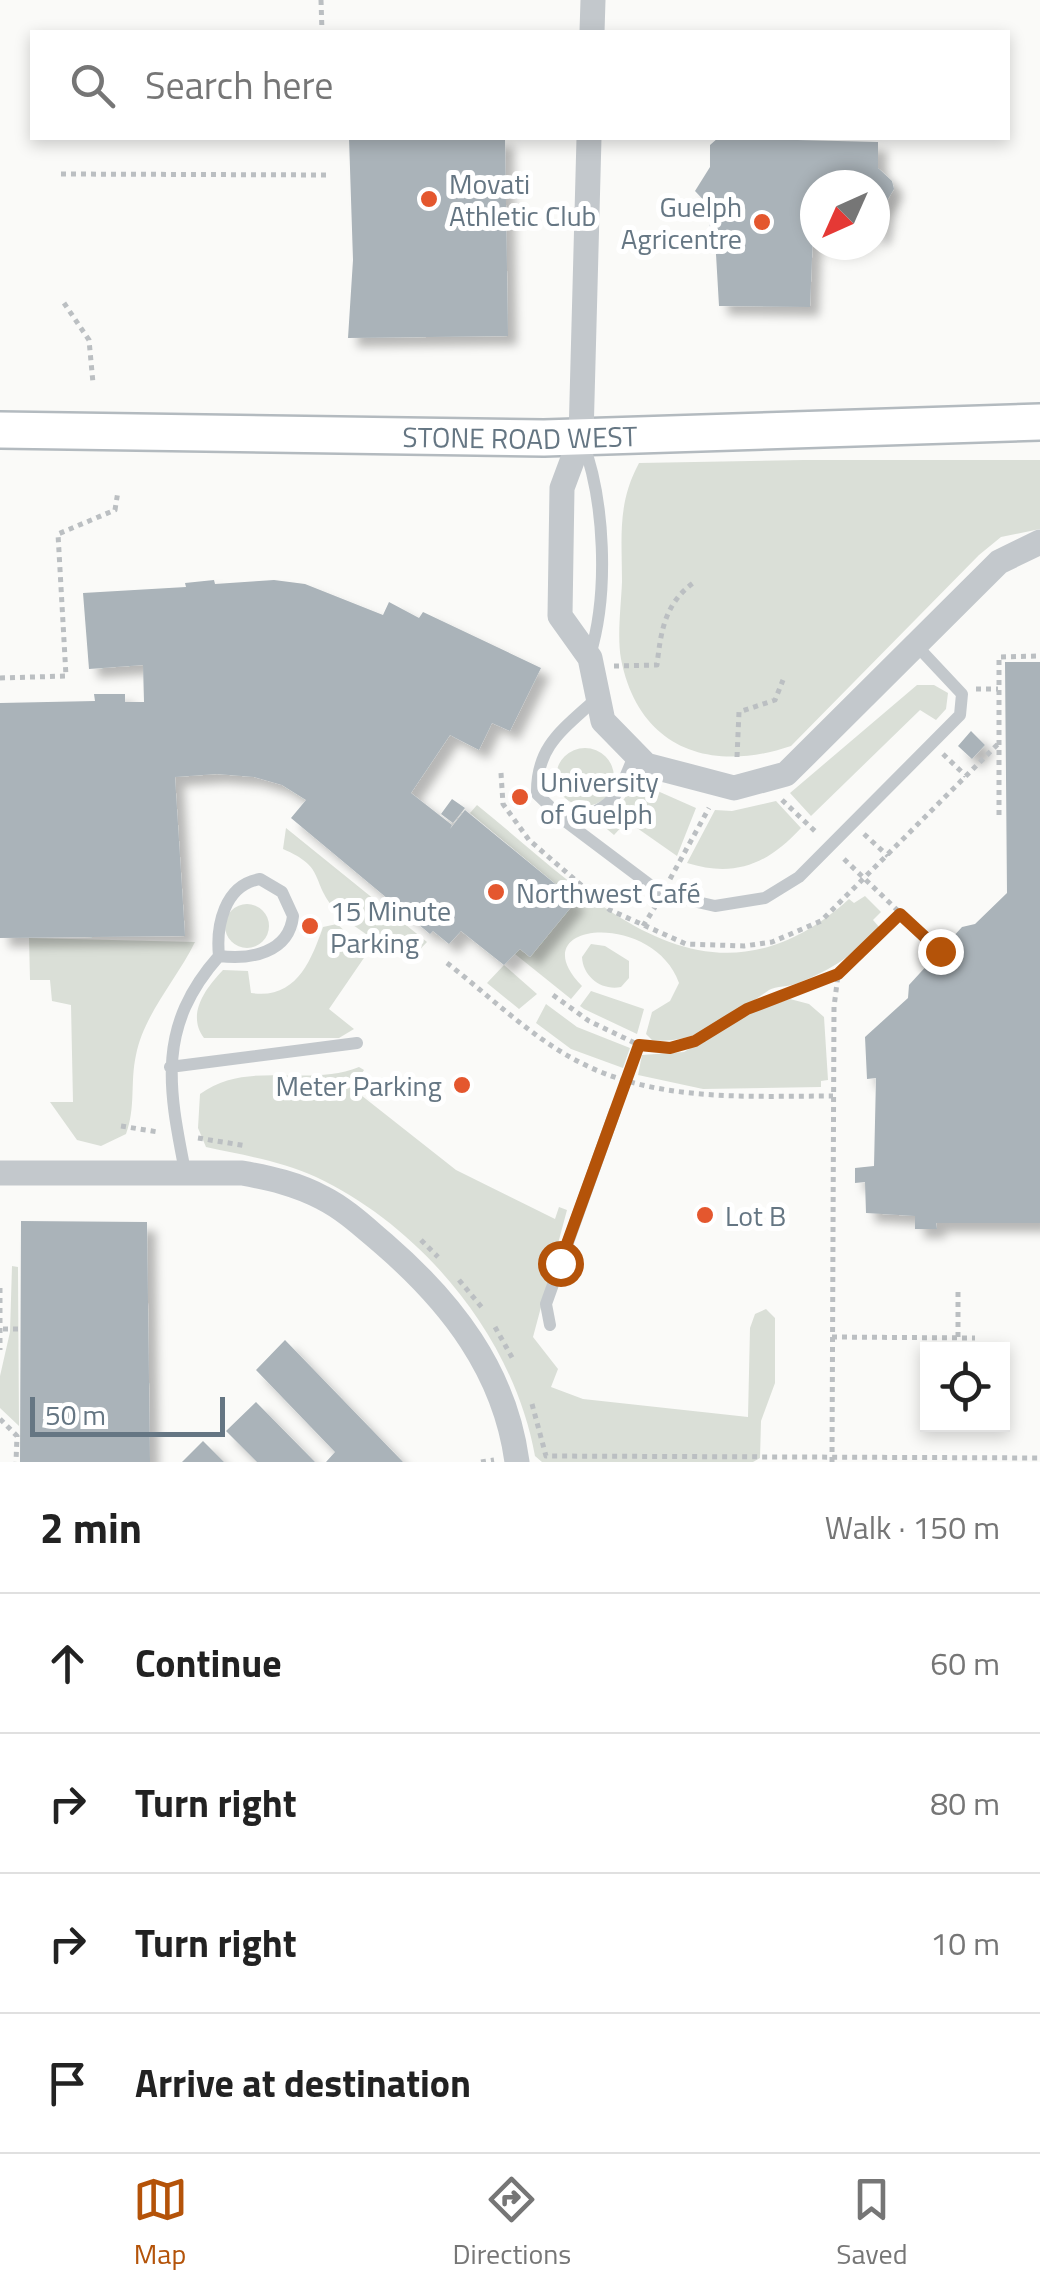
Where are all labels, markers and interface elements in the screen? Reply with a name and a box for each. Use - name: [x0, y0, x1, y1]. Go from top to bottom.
- search box: [30, 30, 1010, 140]
- text: Search here: [145, 56, 333, 114]
- icon: search: [65, 58, 120, 113]
- place label: Movati Athletic Club: [449, 162, 596, 237]
- north arrow: [800, 170, 890, 260]
- place label: Guelph Agricentre: [621, 185, 742, 260]
- marker: Movati Athletic Club: [418, 188, 440, 210]
- marker: Guelph Agricentre: [751, 211, 773, 233]
- street label: STONE ROAD WEST: [402, 413, 638, 460]
- place label: University of Guelph: [540, 760, 659, 835]
- marker: University of Guelph: [509, 786, 531, 808]
- place label: Northwest Café: [516, 871, 701, 914]
- marker: Northwest Café: [485, 881, 507, 903]
- place label: 15 Minute Parking: [330, 889, 451, 964]
- marker: 15 Minute Parking: [299, 915, 321, 937]
- route end: [918, 929, 964, 975]
- place label: Meter Parking: [276, 1064, 442, 1107]
- marker: Meter Parking: [451, 1074, 473, 1096]
- place label: Lot B: [725, 1194, 786, 1237]
- marker: Lot B: [694, 1204, 716, 1226]
- route start: [538, 1241, 584, 1287]
- map controls: [920, 1342, 1010, 1432]
- button: locate: [920, 1342, 1010, 1432]
- scale bar: [30, 1392, 225, 1436]
- text: 50 m: [45, 1393, 106, 1436]
- text: 2 min: [40, 1495, 142, 1559]
- text: Walk · 150 m: [825, 1503, 1000, 1551]
- text: Continue: [135, 1634, 282, 1692]
- icon: ahead: [40, 1636, 95, 1691]
- text: 60 m: [930, 1639, 1000, 1687]
- text: Turn right: [135, 1774, 297, 1832]
- icon: right: [40, 1776, 95, 1831]
- text: 80 m: [930, 1779, 1000, 1827]
- text: Turn right: [135, 1914, 297, 1972]
- icon: right: [40, 1916, 95, 1971]
- text: 10 m: [930, 1919, 1000, 1967]
- text: Arrive at destination: [135, 2054, 471, 2112]
- icon: arrive: [40, 2056, 95, 2111]
- tab: Map: [133, 2172, 188, 2275]
- tab: Directions: [453, 2172, 571, 2275]
- tab: Saved: [836, 2172, 907, 2275]

